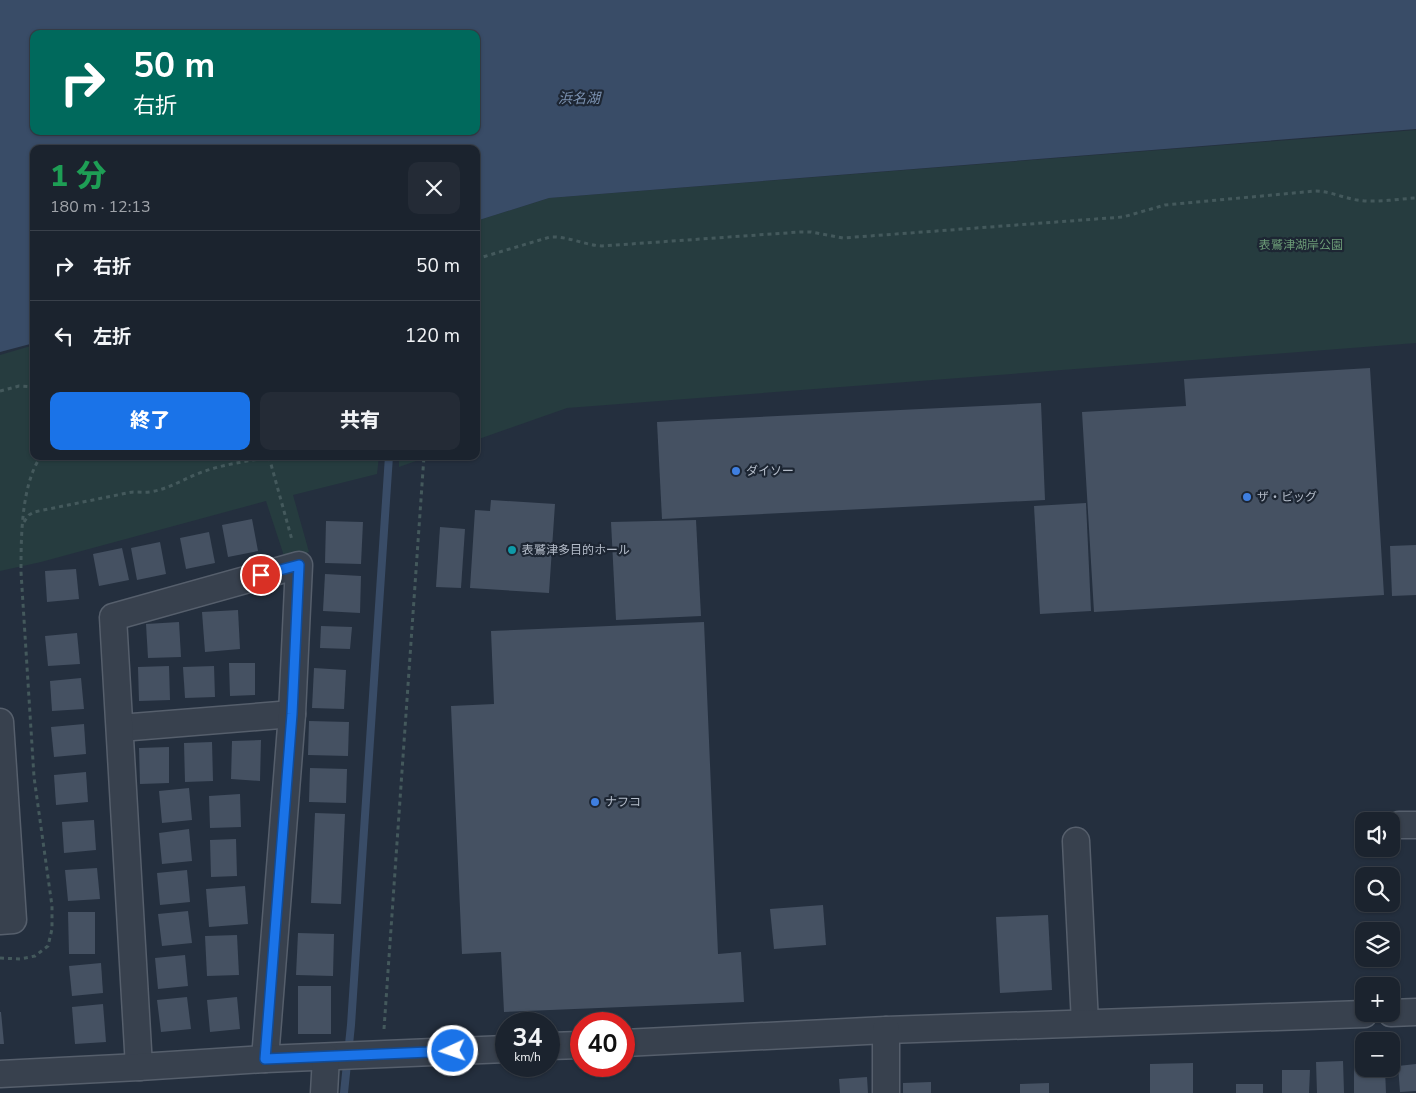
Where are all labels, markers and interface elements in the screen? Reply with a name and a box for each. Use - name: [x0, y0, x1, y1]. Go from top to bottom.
- text: 50 m: [133, 42, 215, 89]
- icon: right: [50, 50, 115, 115]
- water label: 浜名湖: [558, 89, 602, 108]
- text: 右折: [133, 91, 177, 121]
- text: 1 分: [50, 156, 106, 197]
- button: close: [408, 162, 460, 214]
- text: 180 m · 12:13: [50, 196, 151, 218]
- park label: 表鷲津湖岸公園: [1258, 237, 1343, 253]
- icon: right: [50, 252, 78, 280]
- text: 50 m: [416, 253, 460, 279]
- text: 右折: [93, 254, 131, 280]
- icon: left: [50, 322, 78, 350]
- text: 120 m: [405, 323, 460, 349]
- text: 左折: [93, 324, 131, 350]
- button: 終了: [50, 392, 250, 450]
- button: 共有: [260, 392, 460, 450]
- place label: ダイソー: [746, 463, 794, 479]
- marker: ダイソー: [730, 465, 742, 477]
- place label: ザ・ビッグ: [1257, 489, 1317, 505]
- marker: ザ・ビッグ: [1241, 491, 1253, 503]
- place label: 表鷲津多目的ホール: [521, 542, 630, 558]
- marker: 表鷲津多目的ホール: [506, 544, 518, 556]
- pin: [240, 554, 282, 596]
- icon: arrive: [247, 561, 275, 589]
- place label: ナフコ: [605, 794, 641, 810]
- marker: ナフコ: [589, 796, 601, 808]
- map controls: [1355, 812, 1400, 1077]
- button: sound: [1355, 812, 1400, 857]
- button: search: [1355, 867, 1400, 912]
- button: layers: [1355, 922, 1400, 967]
- button: +: [1355, 977, 1400, 1022]
- speed limit sign: 40: [570, 1012, 635, 1077]
- text: 34: [512, 1021, 543, 1055]
- position arrow: [426, 1024, 478, 1076]
- button: −: [1355, 1032, 1400, 1077]
- text: km/h: [514, 1049, 541, 1065]

